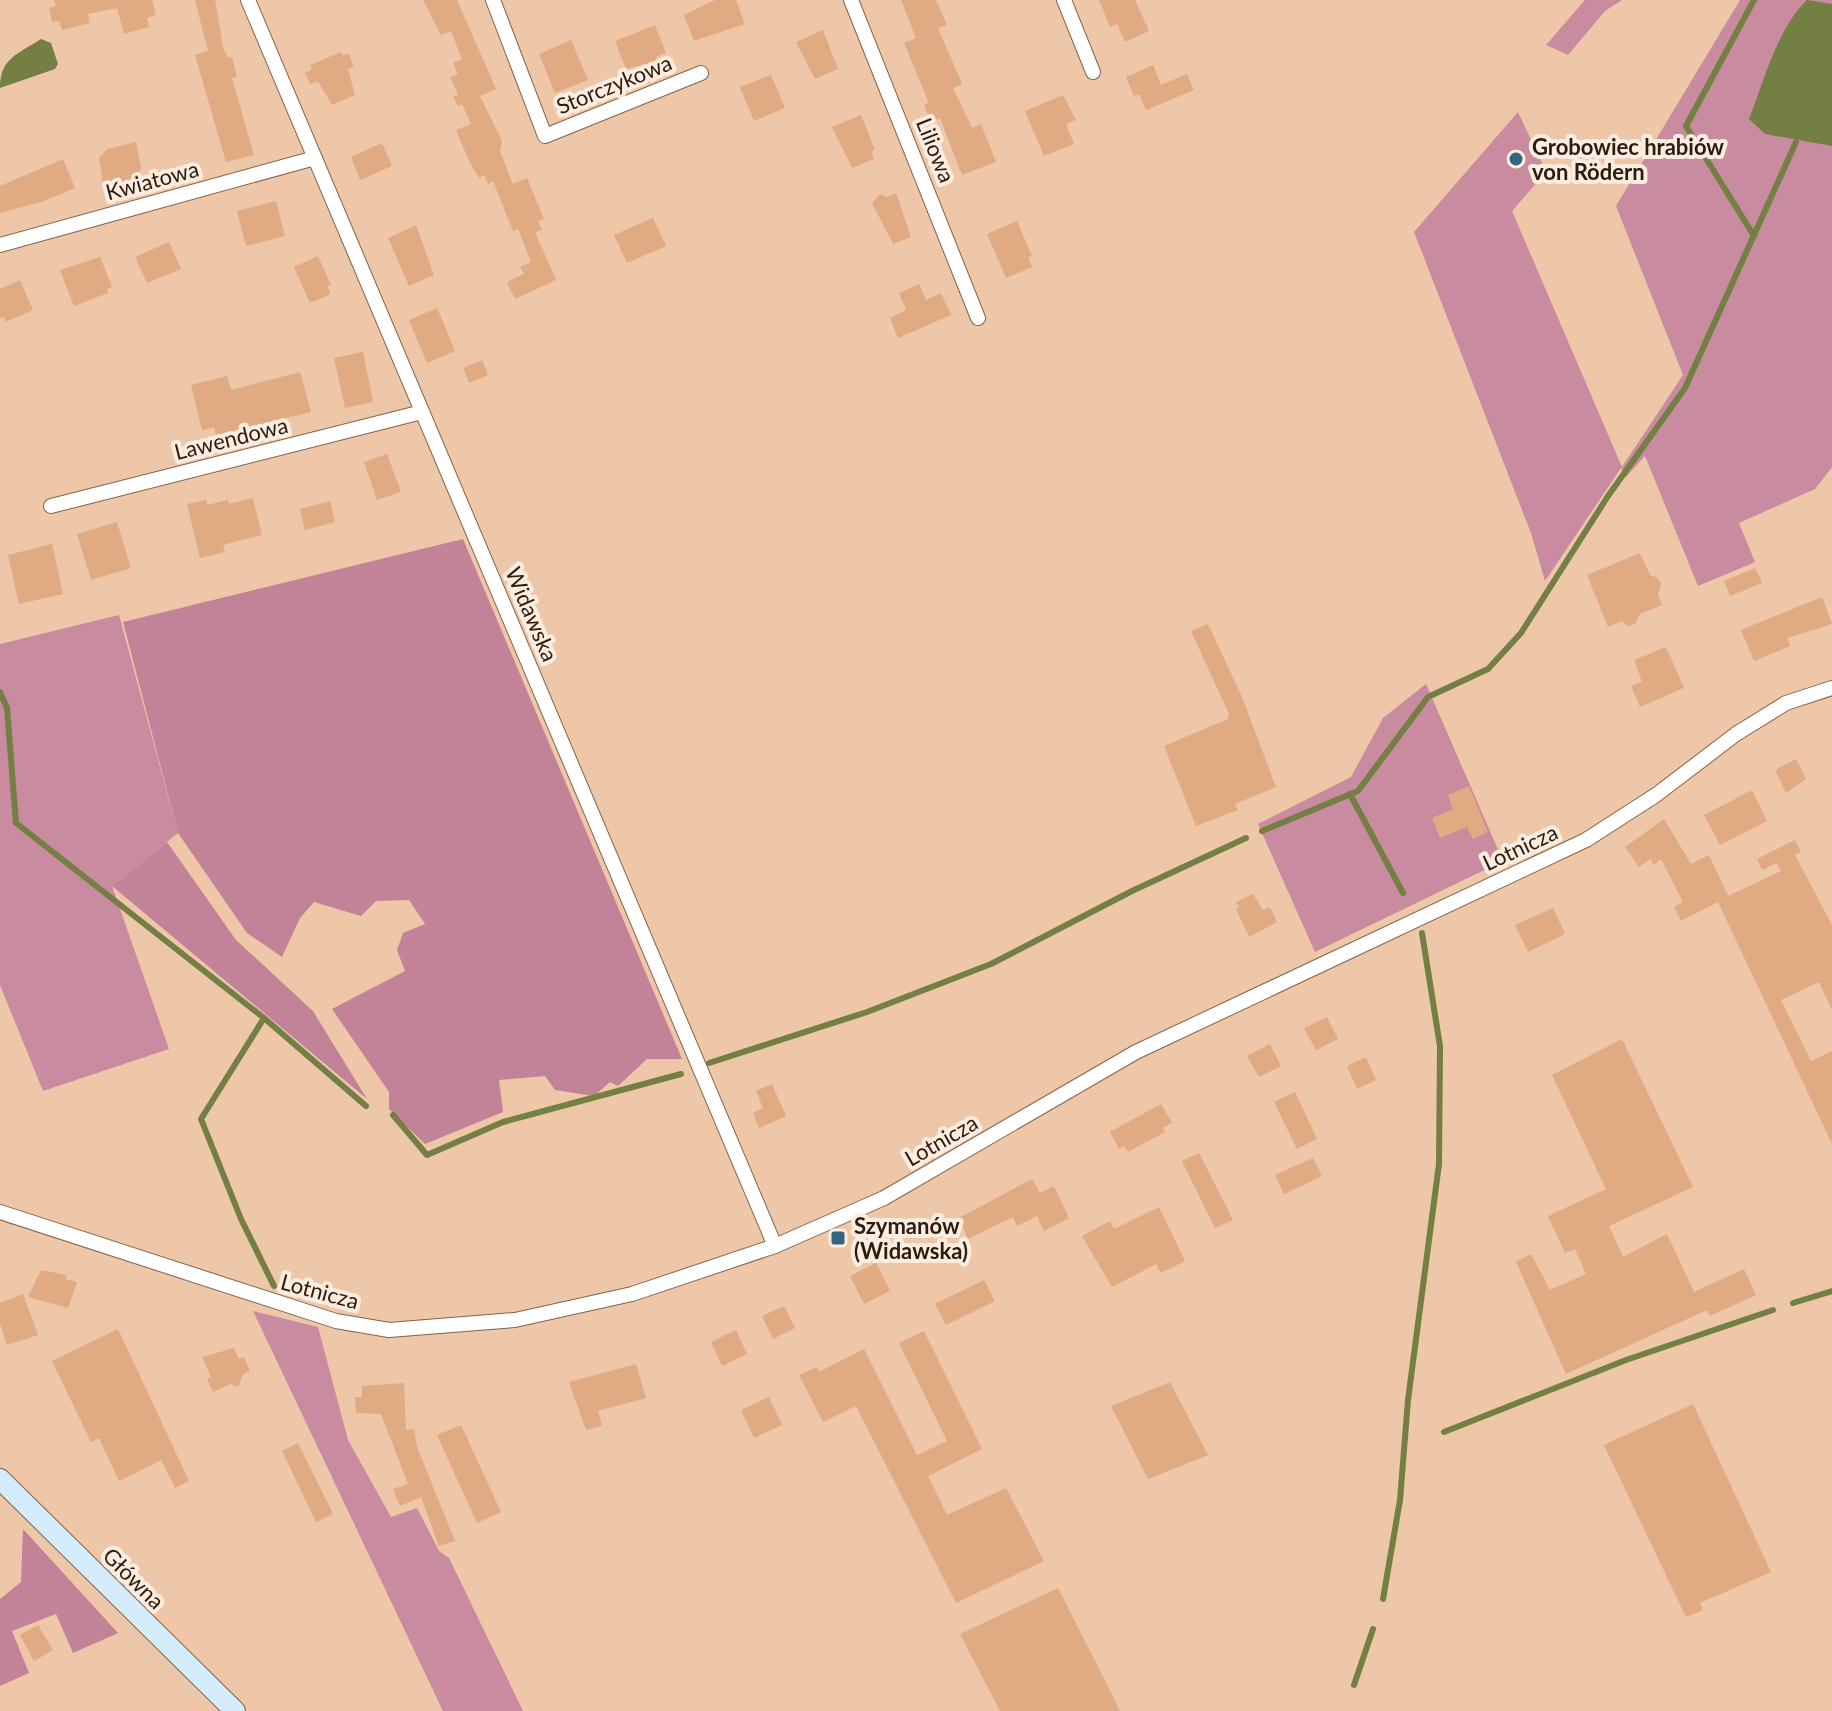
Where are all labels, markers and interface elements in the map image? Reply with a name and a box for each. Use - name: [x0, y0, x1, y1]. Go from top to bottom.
- street label: Storczykowa: [552, 49, 676, 119]
- street label: Liliowa: [911, 114, 961, 186]
- place label: Grobowiec hrabiów von Rödern: [1532, 133, 1724, 185]
- marker: Grobowiec hrabiów von Rödern: [1507, 150, 1525, 168]
- street label: Kwiatowa: [102, 155, 202, 205]
- street label: Lawendowa: [172, 411, 290, 465]
- street label: Widawska: [500, 563, 564, 665]
- street label: Lotnicza: [1478, 818, 1562, 876]
- street label: Lotnicza: [900, 1108, 982, 1172]
- place label: Szymanów (Widawska): [854, 1212, 968, 1264]
- marker: Szymanów (Widawska): [829, 1229, 847, 1247]
- street label: Lotnicza: [278, 1268, 362, 1314]
- street label: Główna: [98, 1542, 170, 1614]

